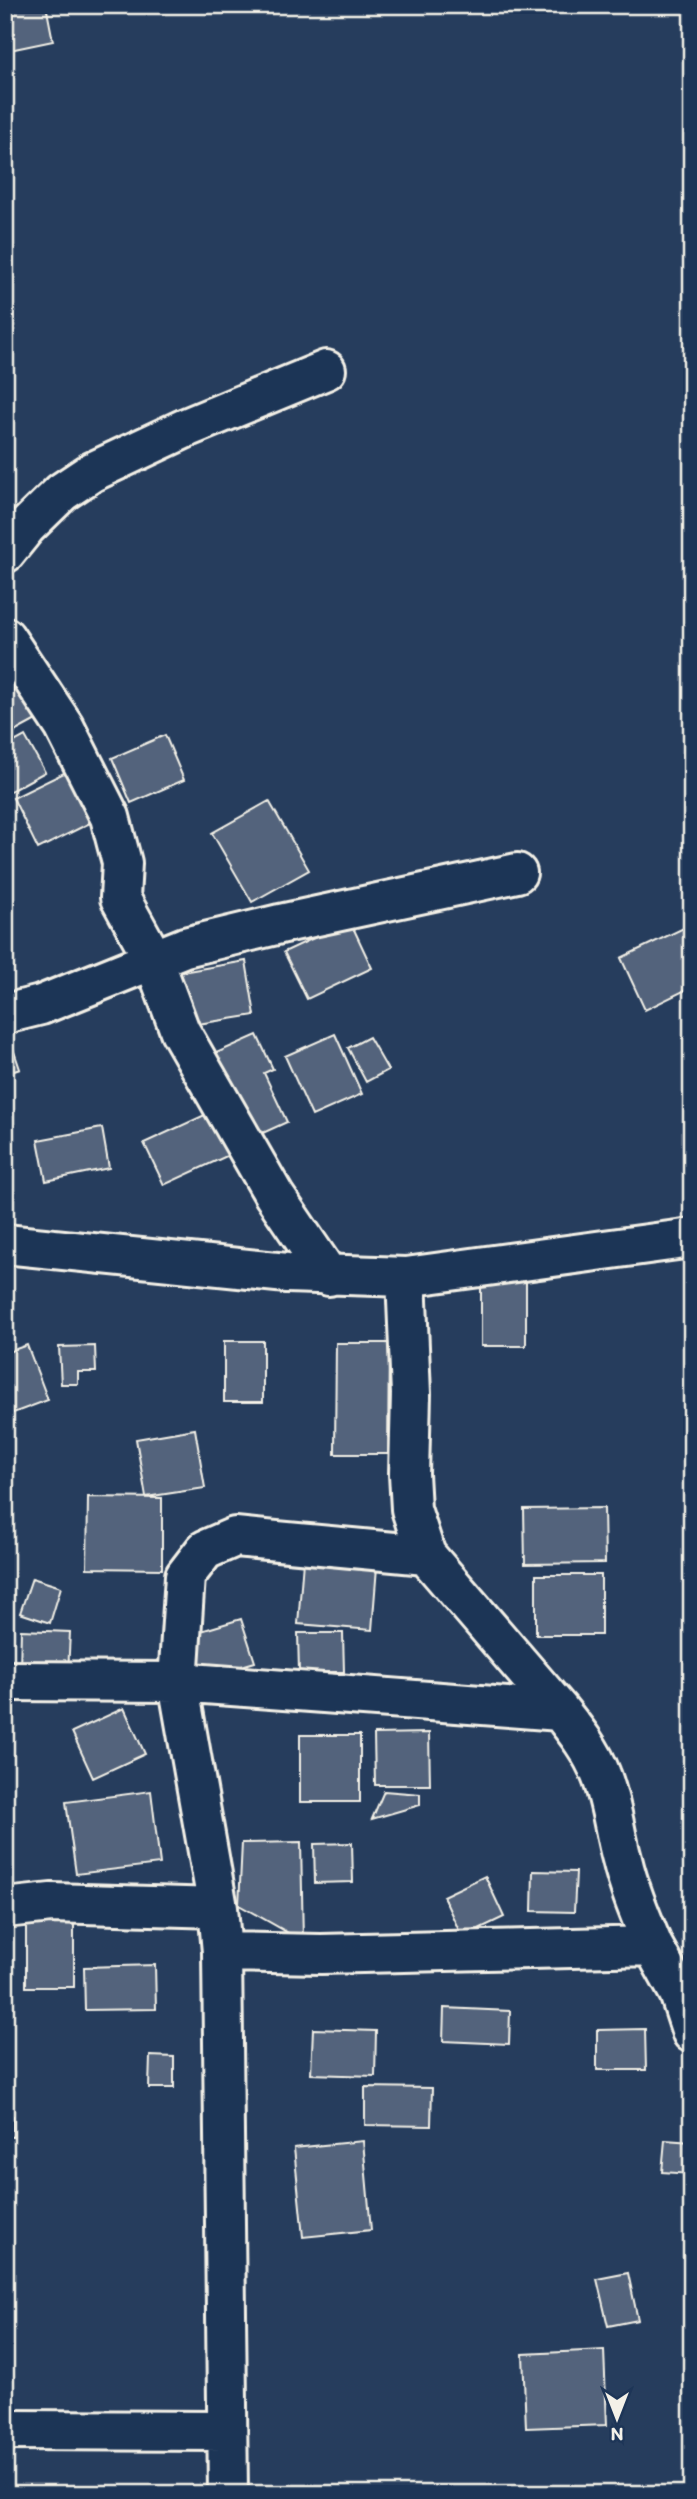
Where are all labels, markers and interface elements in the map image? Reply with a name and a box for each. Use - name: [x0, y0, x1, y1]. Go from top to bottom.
- north arrow: [582, 2384, 652, 2454]
- text: N: [611, 2423, 623, 2446]

